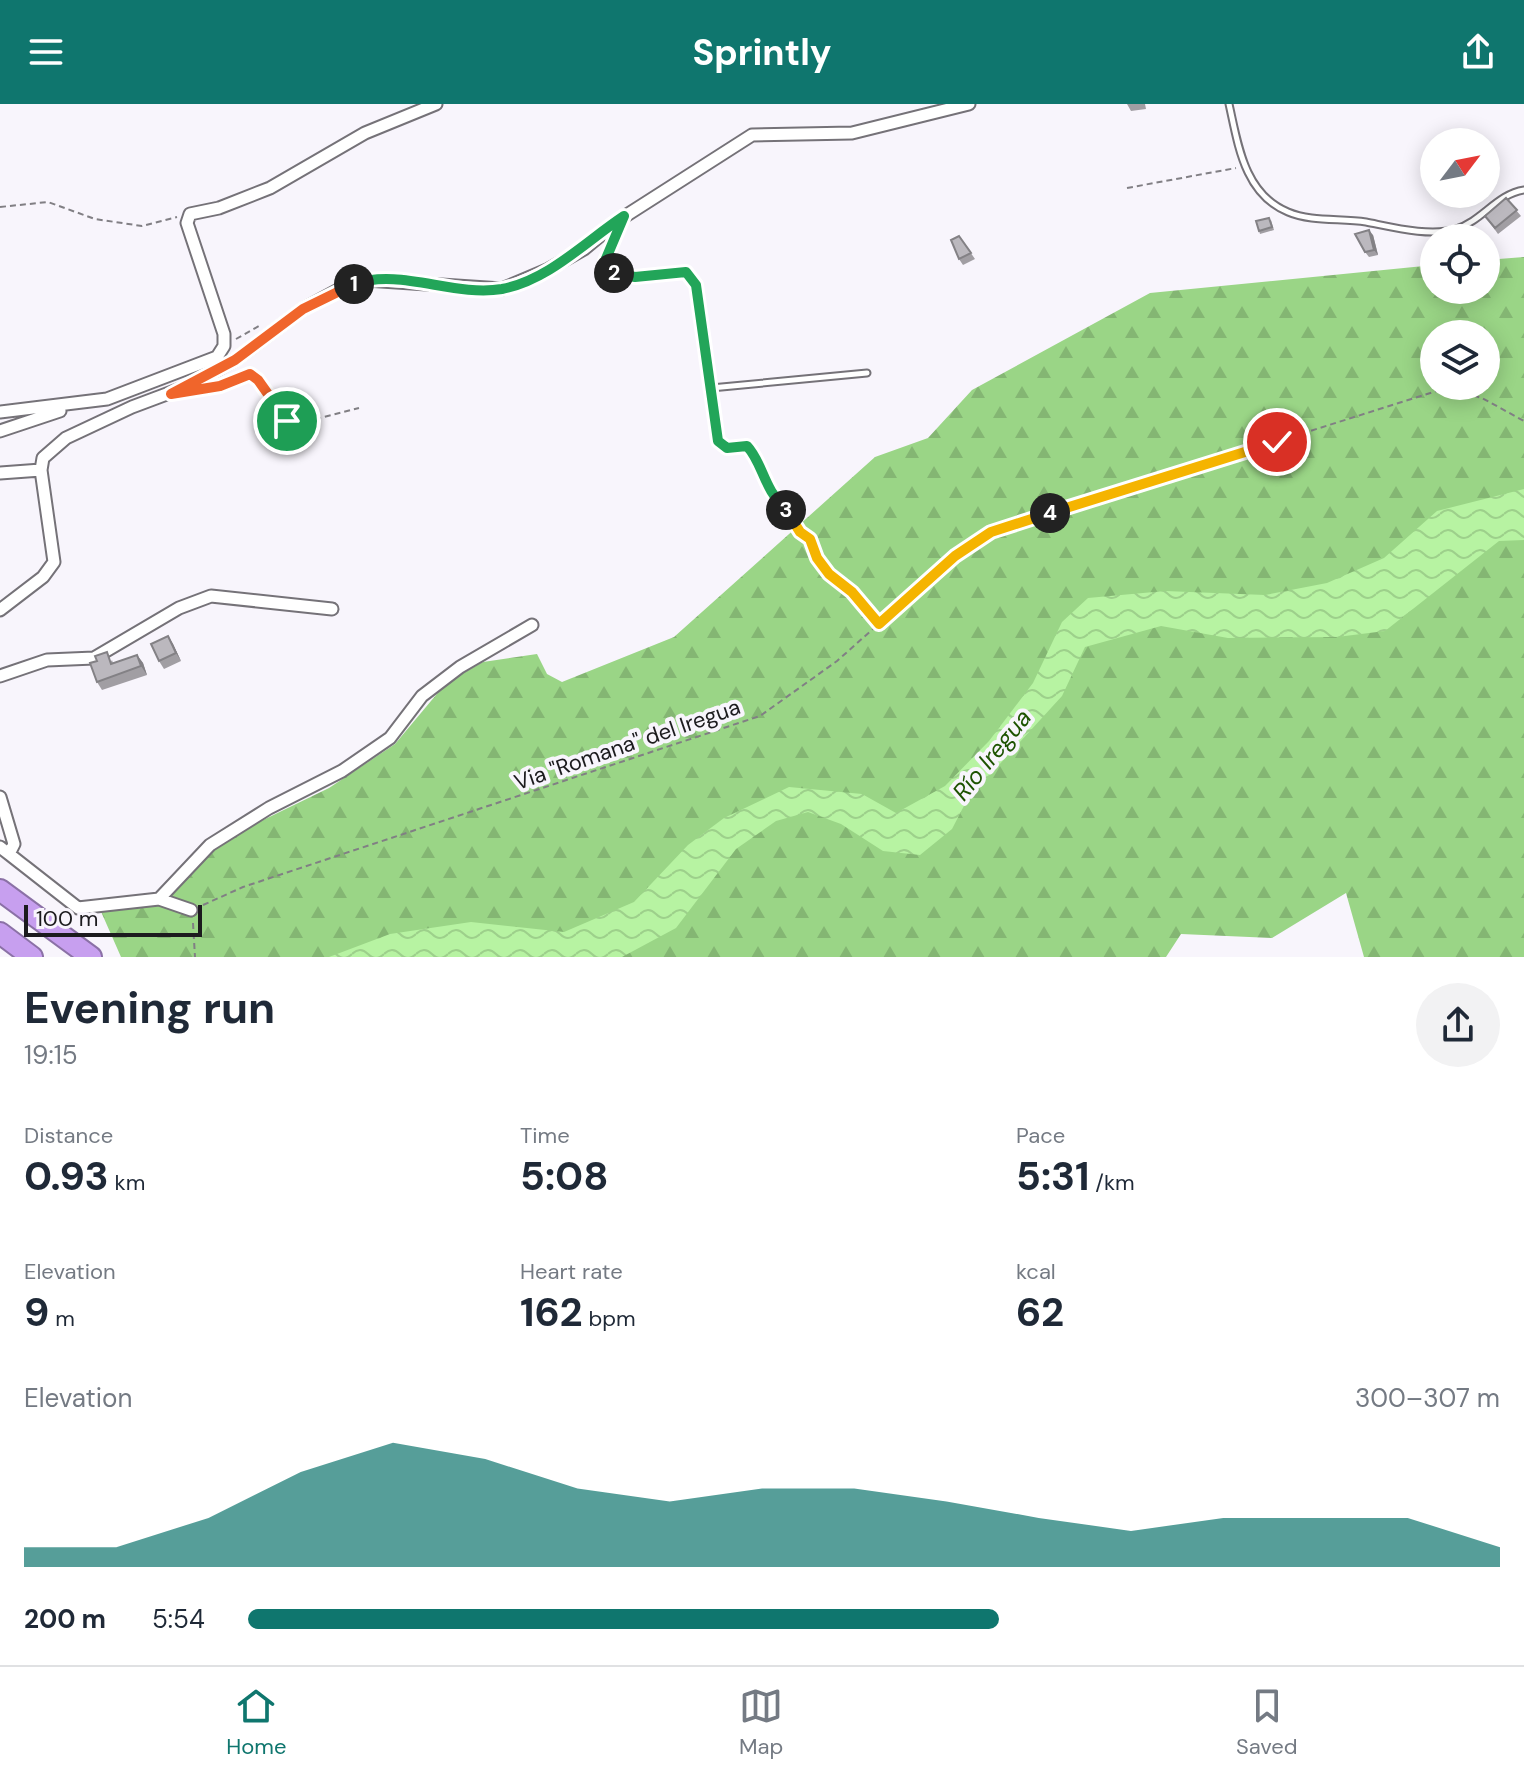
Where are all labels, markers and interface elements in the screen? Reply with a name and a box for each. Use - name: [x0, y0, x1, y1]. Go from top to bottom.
- text: Sprintly: [692, 29, 832, 76]
- icon: menu: [24, 30, 68, 74]
- icon: share: [1456, 30, 1500, 74]
- north arrow: [1420, 128, 1500, 208]
- map controls: [1420, 128, 1500, 400]
- button: locate: [1420, 224, 1500, 304]
- pin: 2: [594, 253, 634, 293]
- text: 2: [608, 258, 620, 287]
- pin: 1: [334, 264, 374, 304]
- text: 1: [350, 269, 358, 298]
- button: layers: [1420, 320, 1500, 400]
- pin: [253, 387, 321, 455]
- icon: arrive: [265, 399, 309, 443]
- pin: [1243, 408, 1311, 476]
- icon: check: [1255, 420, 1299, 464]
- pin: 3: [766, 490, 806, 530]
- pin: 4: [1030, 493, 1070, 533]
- text: 3: [779, 495, 793, 524]
- text: 4: [1043, 498, 1057, 527]
- street label: Via "Romana" del Iregua: [510, 692, 744, 797]
- water label: Río Iregua: [945, 703, 1038, 807]
- scale bar: [24, 901, 202, 937]
- text: 100 m: [36, 904, 98, 933]
- text: Evening run: [24, 979, 275, 1037]
- button: share: [1416, 983, 1500, 1067]
- text: 19:15: [24, 1038, 78, 1072]
- text: Distance: [24, 1121, 113, 1150]
- text: Time: [520, 1121, 570, 1150]
- text: Pace: [1016, 1121, 1065, 1150]
- text: 0.93: [24, 1150, 109, 1202]
- text: 5:08: [520, 1150, 609, 1202]
- text: 5:31: [1016, 1150, 1089, 1202]
- text: km: [109, 1168, 145, 1197]
- text: /km: [1089, 1168, 1135, 1197]
- text: Elevation: [24, 1257, 116, 1286]
- text: Heart rate: [520, 1257, 623, 1286]
- text: kcal: [1016, 1257, 1056, 1286]
- text: 9: [24, 1286, 49, 1338]
- text: 162: [520, 1286, 583, 1338]
- text: 62: [1016, 1286, 1064, 1338]
- text: m: [49, 1304, 75, 1333]
- text: bpm: [583, 1304, 636, 1333]
- text: Elevation: [24, 1381, 132, 1415]
- text: 300–307 m: [1355, 1381, 1500, 1415]
- text: 200 m: [24, 1602, 106, 1636]
- text: 5:54: [152, 1602, 205, 1636]
- tab: Home: [226, 1684, 286, 1761]
- tab: Map: [739, 1684, 783, 1761]
- tab: Saved: [1236, 1684, 1298, 1761]

